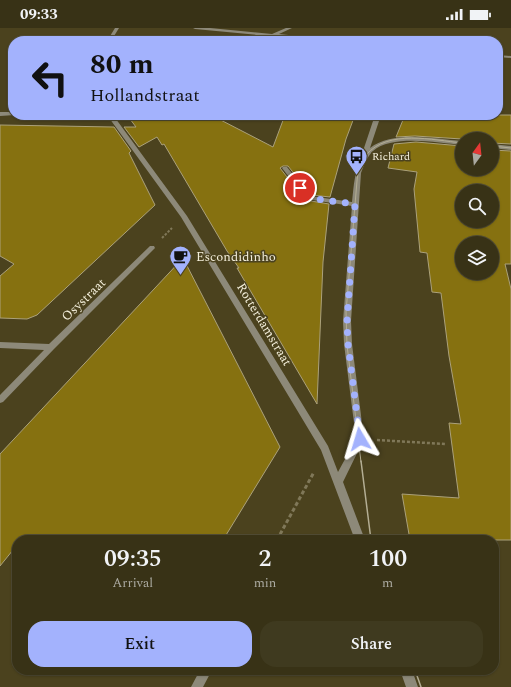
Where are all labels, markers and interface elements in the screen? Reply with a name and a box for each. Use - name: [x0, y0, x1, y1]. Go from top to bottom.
- text: 09:33: [20, 3, 58, 26]
- text: 80 m: [90, 43, 154, 86]
- icon: left: [24, 52, 76, 104]
- text: Hollandstraat: [90, 82, 200, 109]
- north arrow: [455, 132, 499, 176]
- map controls: [455, 132, 499, 280]
- bus stop icon: Richard: [344, 143, 370, 176]
- place label: Richard: [372, 148, 410, 165]
- pin: [283, 171, 317, 205]
- icon: arrive: [289, 177, 311, 199]
- button: search: [455, 184, 499, 228]
- button: layers: [455, 236, 499, 280]
- cafe icon: Escondidinho: [168, 243, 194, 276]
- place label: Escondidinho: [196, 247, 276, 267]
- street label: Osystraat: [57, 273, 111, 326]
- street label: Rotterdamstraat: [231, 279, 297, 370]
- position arrow: [339, 418, 381, 460]
- text: 09:35: [104, 541, 162, 577]
- text: 2: [259, 541, 271, 577]
- text: 100: [368, 541, 407, 577]
- text: Arrival: [113, 573, 153, 593]
- text: min: [254, 573, 276, 593]
- text: m: [382, 573, 393, 593]
- button: Exit: [28, 621, 252, 667]
- button: Share: [260, 621, 483, 667]

